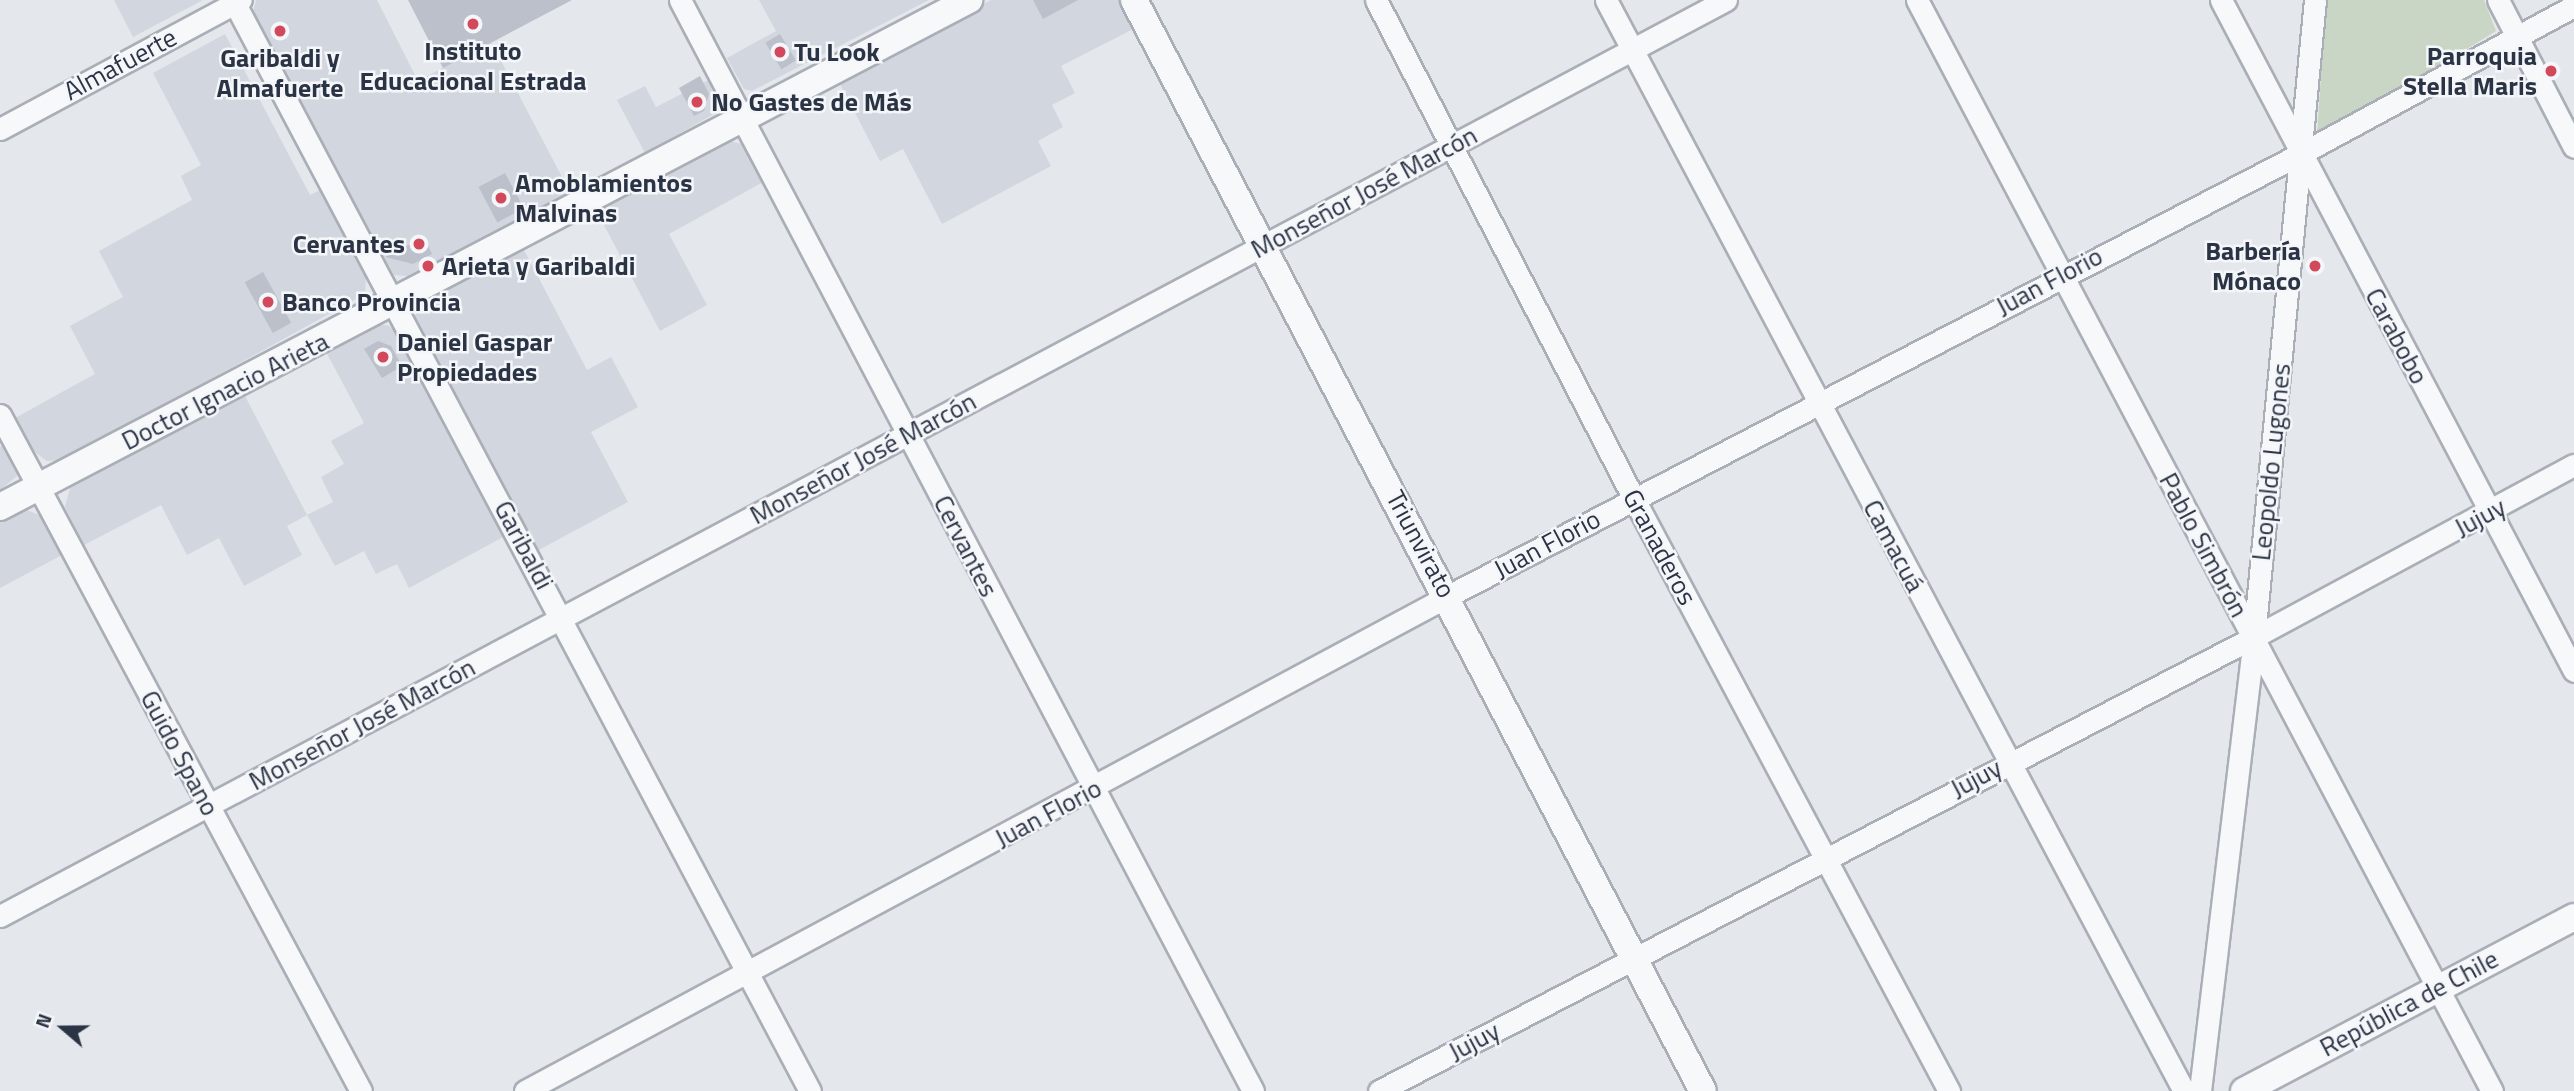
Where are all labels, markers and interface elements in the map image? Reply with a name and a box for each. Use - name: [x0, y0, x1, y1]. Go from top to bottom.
- marker: Instituto Educacional Estrada: [465, 16, 481, 32]
- street label: Almafuerte: [58, 21, 182, 107]
- marker: Garibaldi y Almafuerte: [272, 23, 288, 39]
- place label: Instituto Educacional Estrada: [359, 35, 587, 96]
- place label: Tu Look: [794, 36, 880, 68]
- place label: Parroquia Stella Maris: [2403, 40, 2537, 102]
- place label: Garibaldi y Almafuerte: [216, 42, 344, 104]
- marker: Tu Look: [772, 44, 788, 60]
- marker: Parroquia Stella Maris: [2543, 63, 2559, 79]
- place label: No Gastes de Más: [711, 86, 912, 118]
- marker: No Gastes de Más: [689, 94, 705, 110]
- street label: Monseñor José Marcón: [1246, 119, 1482, 265]
- place label: Amoblamientos Malvinas: [515, 167, 692, 228]
- marker: Amoblamientos Malvinas: [493, 190, 509, 206]
- place label: Cervantes: [293, 228, 405, 260]
- place label: Barbería Mónaco: [2205, 235, 2301, 296]
- marker: Cervantes: [411, 236, 427, 252]
- street label: Juan Florio: [1991, 240, 2107, 322]
- place label: Arieta y Garibaldi: [442, 250, 635, 282]
- marker: Arieta y Garibaldi: [420, 258, 436, 274]
- marker: Barbería Mónaco: [2307, 258, 2323, 274]
- street label: Carabobo: [2359, 283, 2435, 389]
- place label: Banco Provincia: [282, 286, 461, 318]
- marker: Banco Provincia: [260, 294, 276, 310]
- street label: Doctor Ignacio Arieta: [116, 325, 334, 457]
- place label: Daniel Gaspar Propiedades: [397, 326, 553, 388]
- marker: Daniel Gaspar Propiedades: [375, 349, 391, 365]
- street label: Leopoldo Lugones: [2245, 362, 2297, 562]
- street label: Monseñor José Marcón: [745, 385, 981, 531]
- street label: Pablo Simbrón: [2153, 467, 2255, 623]
- street label: Granaderos: [1617, 484, 1703, 610]
- street label: Triunvirato: [1380, 485, 1462, 603]
- street label: Cervantes: [927, 490, 1005, 602]
- street label: Jujuy: [2449, 491, 2511, 543]
- street label: Camacuá: [1857, 494, 1931, 598]
- street label: Garibaldi: [488, 495, 560, 595]
- street label: Juan Florio: [1489, 503, 1605, 585]
- street label: Monseñor José Marcón: [244, 651, 480, 797]
- street label: Guido Spano: [134, 685, 226, 821]
- street label: Jujuy: [1945, 752, 2007, 804]
- street label: Juan Florio: [990, 772, 1106, 854]
- street label: República de Chile: [2315, 943, 2503, 1063]
- north arrow: [28, 993, 98, 1063]
- text: N: [27, 1010, 59, 1032]
- street label: Jujuy: [1443, 1015, 1505, 1067]

